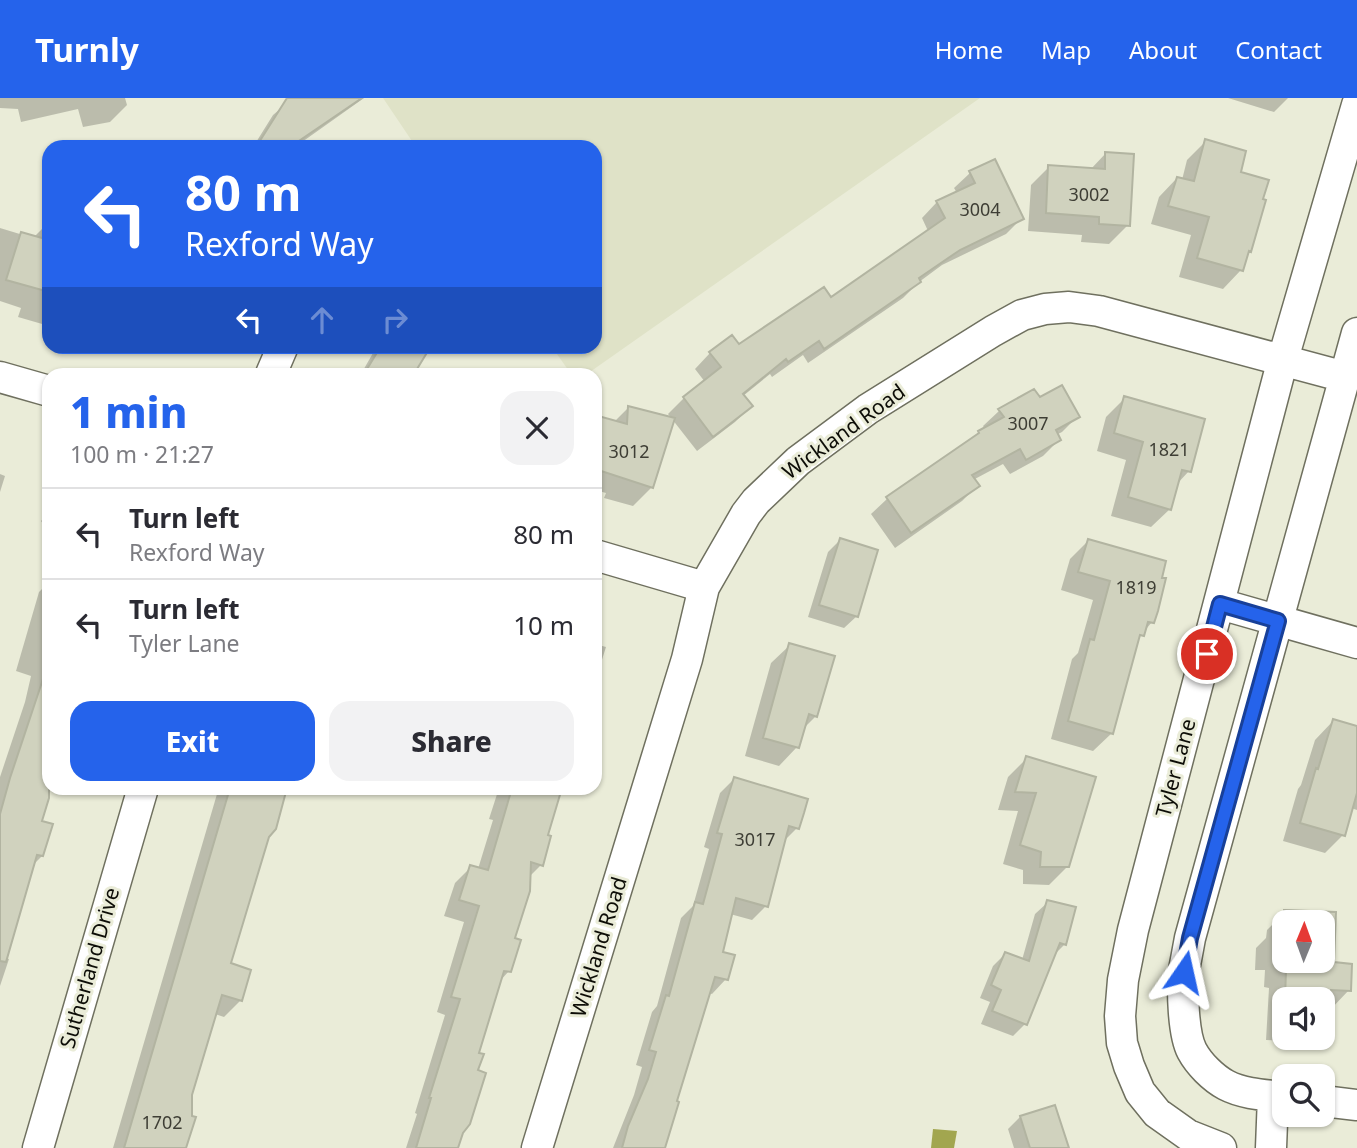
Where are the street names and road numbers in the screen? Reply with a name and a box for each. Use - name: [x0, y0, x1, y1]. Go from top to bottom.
- street label: Wickland Road: [776, 377, 910, 485]
- street label: Tyler Lane: [1148, 715, 1202, 820]
- street label: Wickland Road: [563, 873, 633, 1020]
- street label: Sutherland Drive: [53, 884, 125, 1051]

